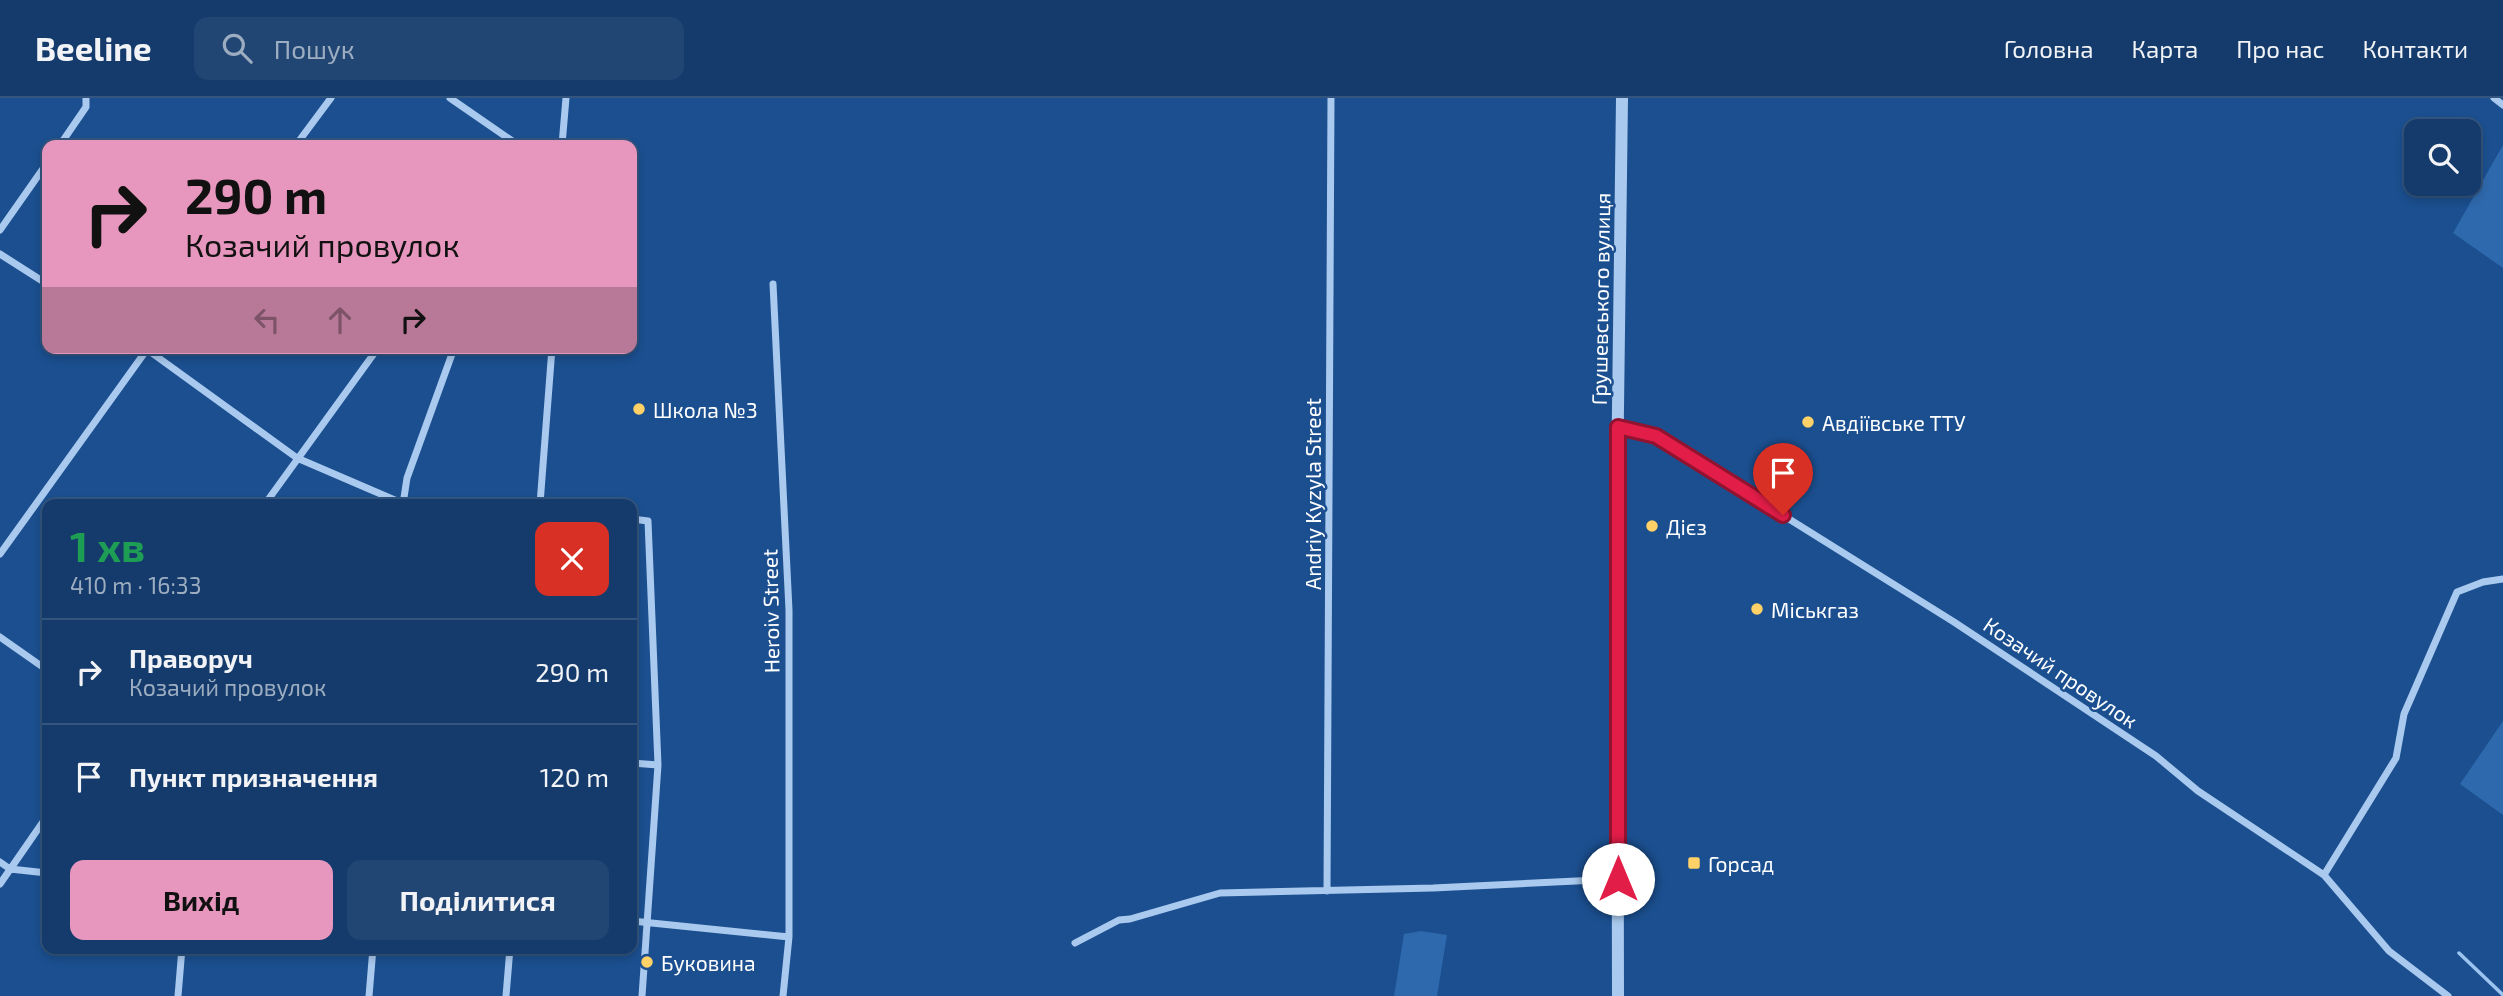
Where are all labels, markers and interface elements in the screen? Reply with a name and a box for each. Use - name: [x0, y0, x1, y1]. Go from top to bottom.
- search box: [194, 17, 684, 80]
- text: Beeline: [35, 28, 152, 68]
- icon: search: [218, 29, 256, 67]
- text: Пошук: [274, 33, 355, 64]
- text: Головна: [2004, 34, 2094, 63]
- text: Карта: [2132, 34, 2198, 63]
- text: Про нас: [2236, 34, 2324, 63]
- text: Контакти: [2362, 34, 2468, 63]
- map controls: [2404, 119, 2481, 196]
- button: search: [2404, 119, 2481, 196]
- text: 290 m: [185, 165, 327, 224]
- icon: right: [70, 168, 161, 259]
- street label: Грушевського вулиця: [1586, 193, 1615, 405]
- text: Козачий провулок: [185, 225, 460, 263]
- icon: left: [248, 301, 286, 339]
- icon: ahead: [321, 301, 359, 339]
- icon: right: [394, 301, 432, 339]
- place label: Школа №3: [653, 397, 758, 422]
- street label: Andriy Kyzyla Street: [1300, 398, 1325, 590]
- marker: Школа №3: [631, 401, 647, 417]
- place label: Авдіївське ТТУ: [1822, 410, 1966, 435]
- marker: Авдіївське ТТУ: [1800, 414, 1816, 430]
- pin: [1753, 443, 1813, 515]
- icon: arrive: [1764, 454, 1802, 492]
- place label: Дієз: [1666, 514, 1707, 539]
- marker: Дієз: [1644, 518, 1660, 534]
- text: 1 хв: [70, 520, 145, 570]
- button: close: [535, 522, 609, 596]
- street label: Heroiv Street: [756, 549, 784, 673]
- text: 410 m · 16:33: [70, 571, 201, 599]
- place label: Міськгаз: [1771, 597, 1859, 622]
- marker: Міськгаз: [1749, 601, 1765, 617]
- street label: Козачий провулок: [1979, 611, 2143, 734]
- text: Праворуч: [129, 642, 253, 673]
- icon: right: [70, 653, 108, 691]
- text: 290 m: [535, 656, 609, 687]
- text: Козачий провулок: [129, 673, 326, 701]
- icon: arrive: [70, 758, 108, 796]
- text: Пункт призначення: [129, 761, 378, 792]
- text: 120 m: [540, 761, 609, 792]
- position arrow: [1581, 842, 1655, 916]
- place label: Горсад: [1708, 851, 1774, 876]
- marker: Горсад: [1686, 855, 1702, 871]
- button: Вихід: [70, 860, 333, 940]
- button: Поділитися: [347, 860, 609, 940]
- place label: Буковина: [661, 950, 756, 976]
- marker: Буковина: [639, 954, 655, 970]

